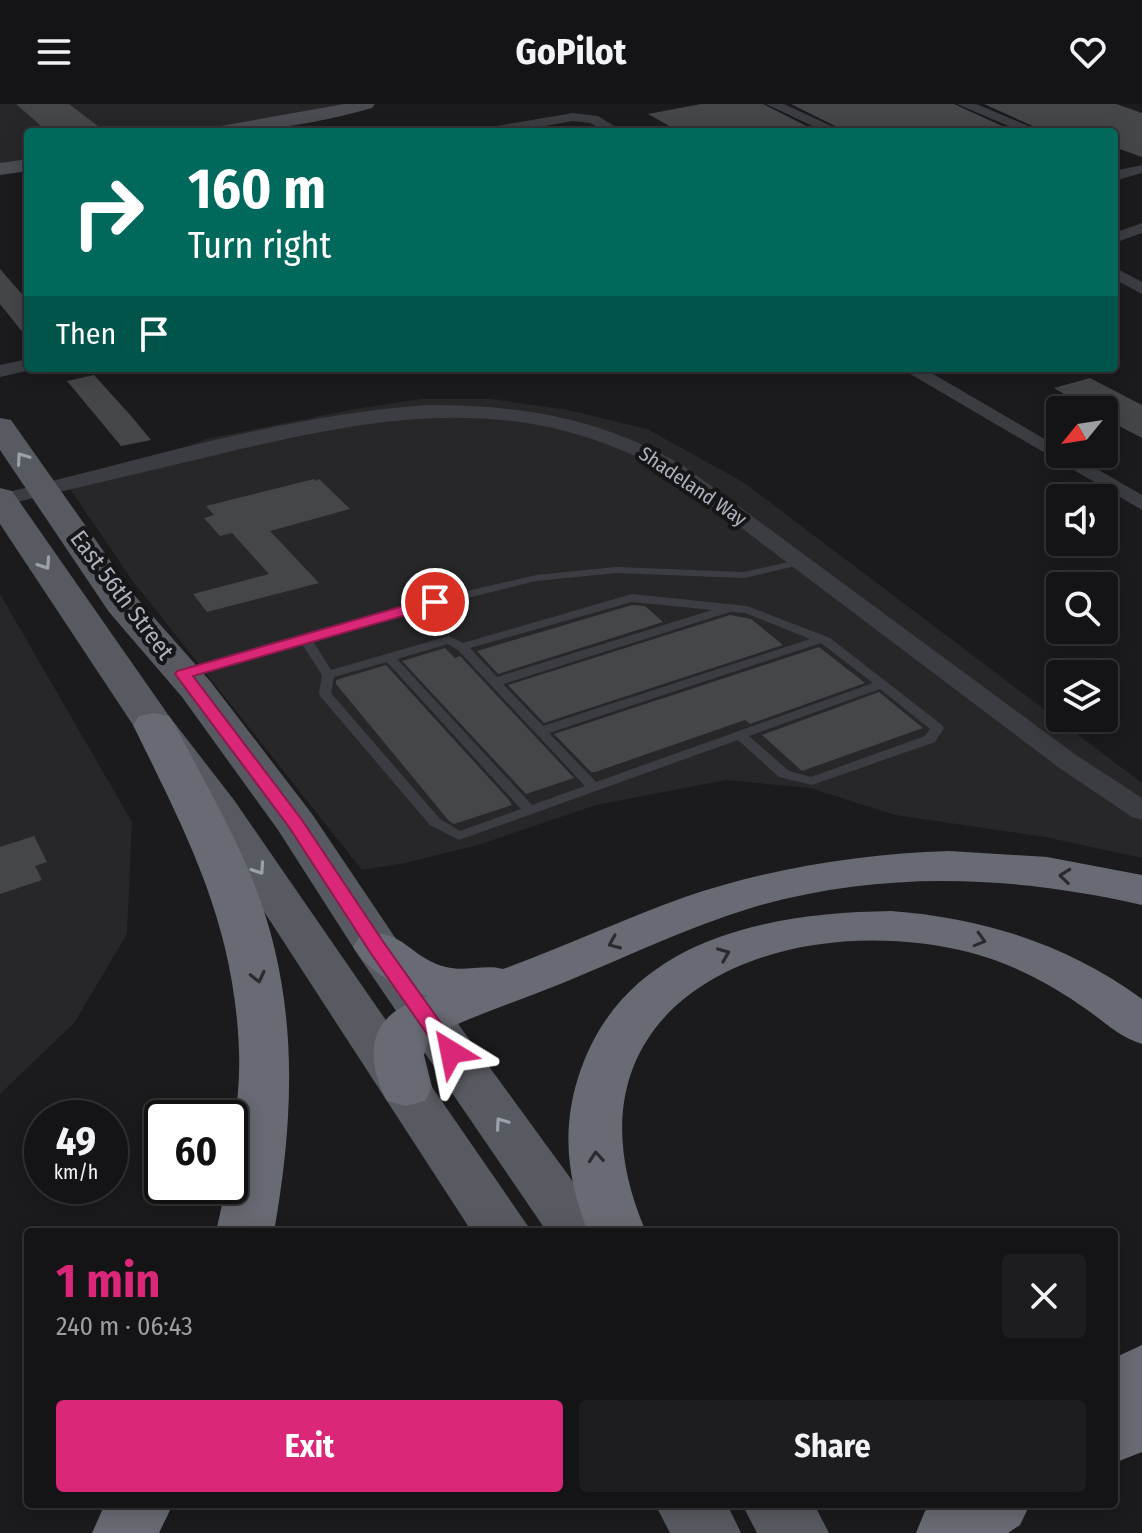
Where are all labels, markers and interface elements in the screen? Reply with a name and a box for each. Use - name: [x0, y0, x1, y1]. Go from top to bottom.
- icon: menu: [32, 30, 76, 74]
- text: GoPilot: [516, 30, 626, 74]
- icon: heart: [1066, 30, 1110, 74]
- text: 160 m: [188, 156, 326, 223]
- icon: right: [56, 160, 160, 264]
- text: Turn right: [188, 224, 331, 268]
- icon: arrive: [132, 312, 176, 356]
- text: Then: [56, 316, 116, 352]
- north arrow: [1046, 396, 1118, 468]
- map controls: [1046, 396, 1118, 732]
- street label: Shadeland Way: [635, 441, 751, 531]
- one-way arrow: [17, 453, 32, 467]
- button: sound: [1046, 484, 1118, 556]
- street label: East 56th Street: [64, 525, 180, 665]
- one-way arrow: [36, 556, 51, 570]
- pin: [401, 568, 469, 636]
- button: search: [1046, 572, 1118, 644]
- icon: arrive: [413, 580, 457, 624]
- button: layers: [1046, 660, 1118, 732]
- one-way arrow: [249, 860, 264, 875]
- one-way arrow: [1058, 867, 1071, 884]
- one-way arrow: [972, 931, 986, 947]
- one-way arrow: [608, 933, 622, 949]
- one-way arrow: [716, 948, 730, 964]
- one-way arrow: [249, 970, 266, 983]
- position arrow: [409, 1010, 493, 1094]
- speed limit sign: 60: [144, 1100, 248, 1204]
- one-way arrow: [496, 1117, 511, 1131]
- text: 49: [56, 1118, 96, 1166]
- one-way arrow: [588, 1150, 605, 1163]
- text: km/h: [54, 1160, 98, 1184]
- text: 1 min: [56, 1252, 161, 1310]
- button: close: [1002, 1254, 1086, 1338]
- text: 240 m · 06:43: [56, 1311, 193, 1342]
- button: Exit: [56, 1400, 563, 1492]
- button: Share: [579, 1400, 1086, 1492]

